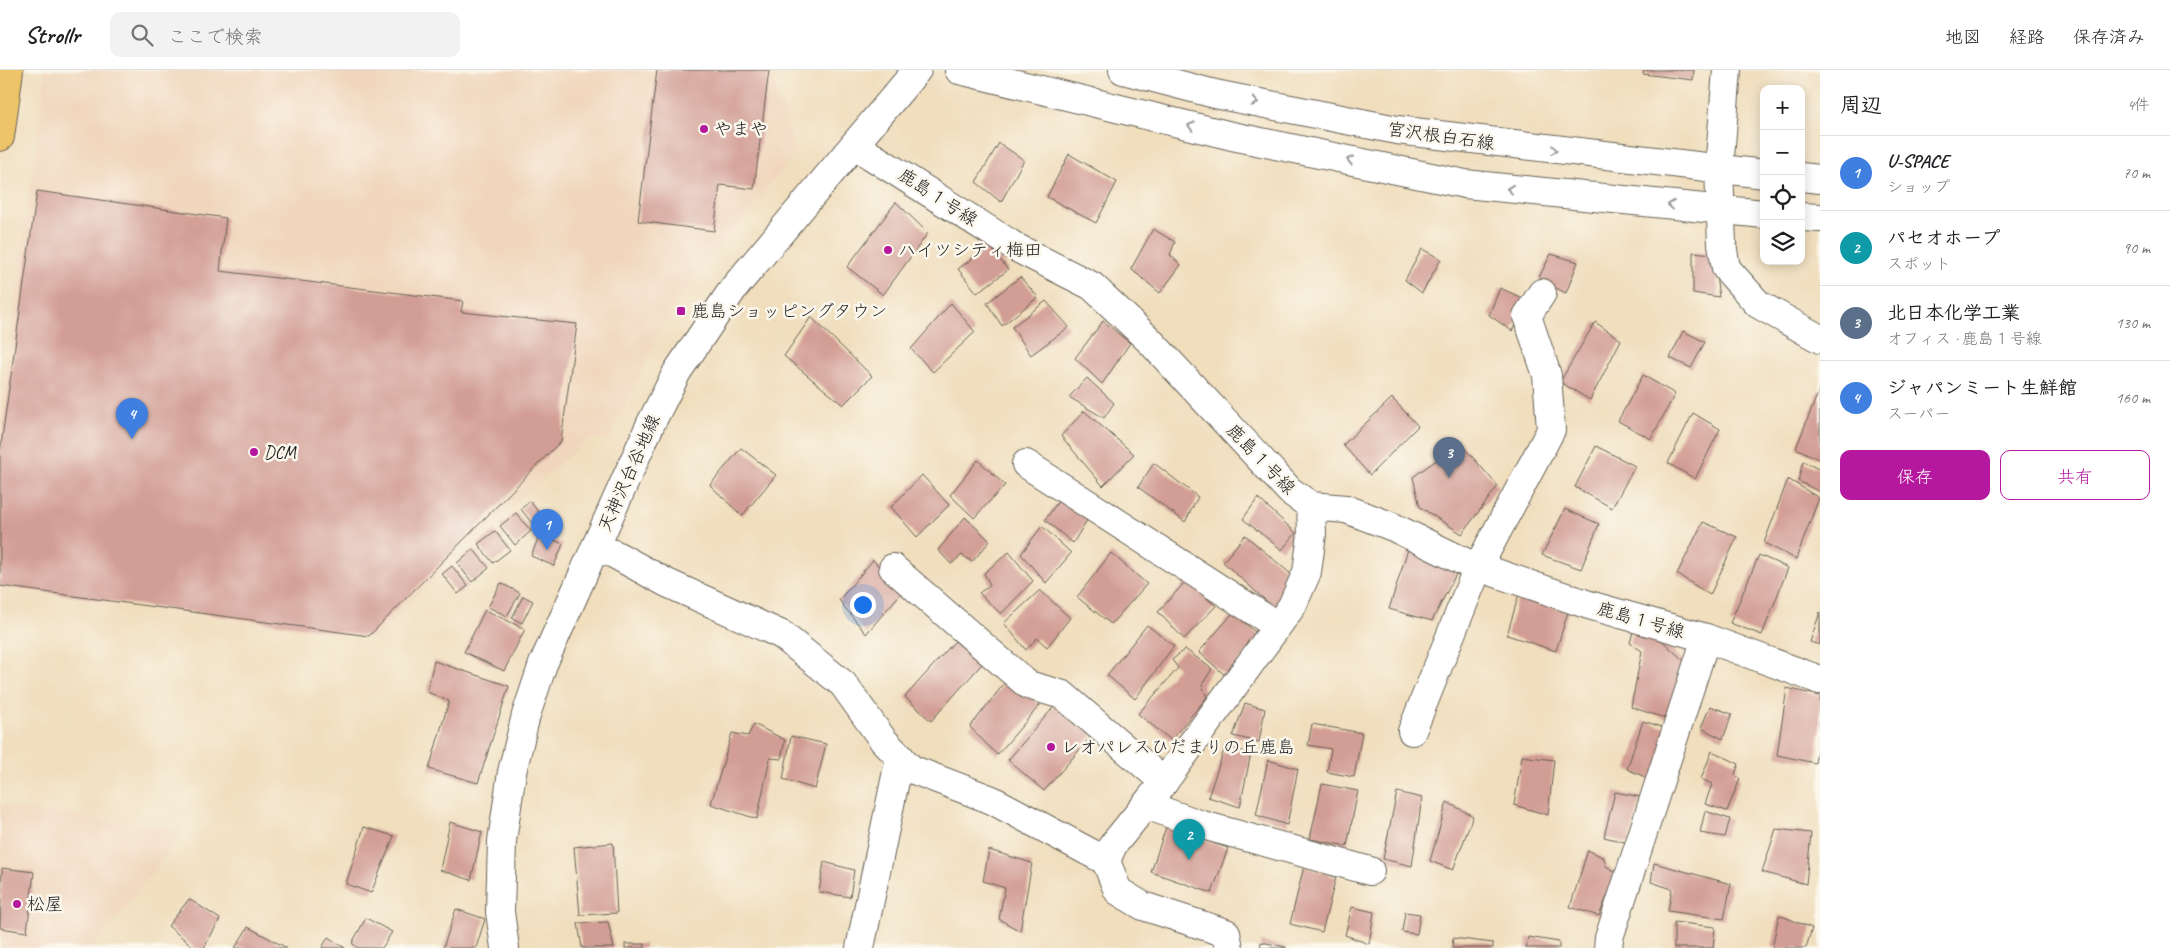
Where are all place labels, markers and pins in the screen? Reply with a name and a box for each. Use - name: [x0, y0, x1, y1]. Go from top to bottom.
- place label: やまや: [714, 118, 768, 140]
- marker: やまや: [698, 123, 710, 135]
- place label: ハイツシティ梅田: [898, 239, 1042, 261]
- marker: ハイツシティ梅田: [882, 244, 894, 256]
- place label: 鹿島ショッピングタウン: [691, 300, 888, 322]
- marker: 鹿島ショッピングタウン: [675, 305, 687, 317]
- pin: 4: [116, 398, 148, 439]
- pin: 3: [1433, 437, 1465, 478]
- place label: DCM: [264, 441, 297, 463]
- marker: DCM: [248, 446, 260, 458]
- pin: 1: [531, 509, 563, 550]
- place label: レオパレスひだまりの丘鹿島: [1061, 736, 1295, 758]
- marker: レオパレスひだまりの丘鹿島: [1045, 741, 1057, 753]
- pin: 2: [1173, 819, 1205, 860]
- place label: 松屋: [27, 893, 63, 915]
- marker: 松屋: [11, 898, 23, 910]

